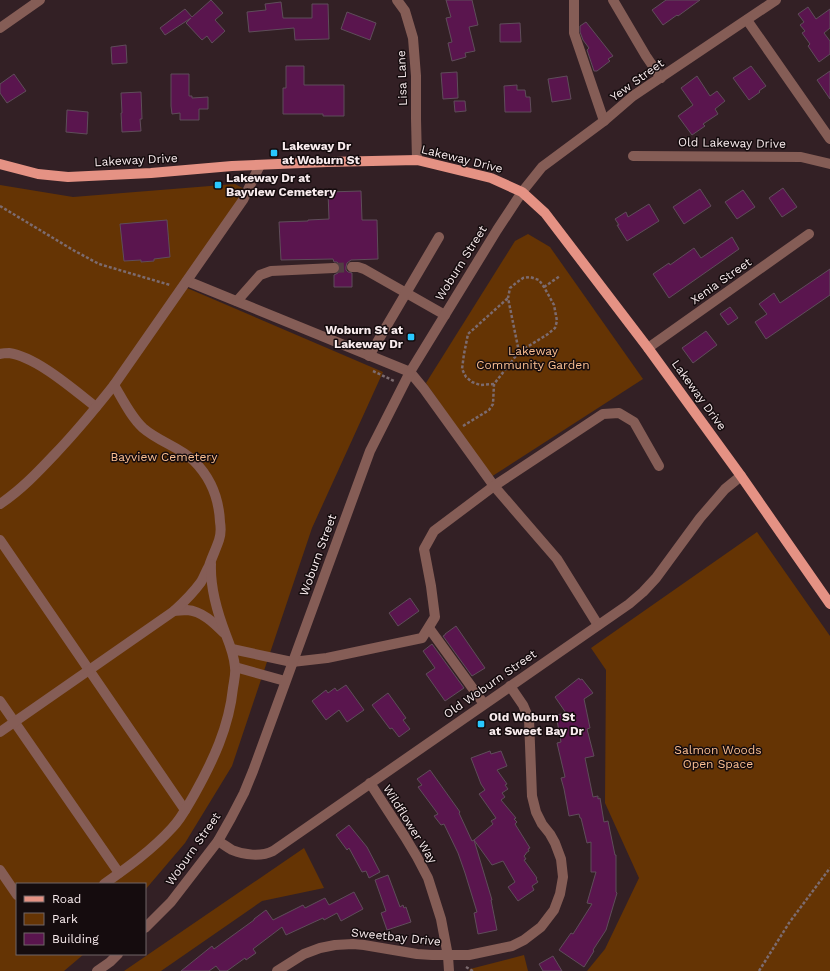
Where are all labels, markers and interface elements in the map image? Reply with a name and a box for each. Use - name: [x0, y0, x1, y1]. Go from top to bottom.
- street label: Lisa Lane: [394, 50, 410, 106]
- street label: Yew Street: [607, 56, 667, 104]
- street label: Old Lakeway Drive: [678, 135, 786, 151]
- place label: Lakeway Dr at Woburn St: [282, 139, 360, 167]
- street label: Lakeway Drive: [420, 142, 504, 176]
- marker: Lakeway Dr at Woburn St: [269, 148, 279, 158]
- street label: Lakeway Drive: [94, 151, 178, 169]
- place label: Lakeway Dr at Bayview Cemetery: [226, 171, 336, 199]
- marker: Lakeway Dr at Bayview Cemetery: [213, 180, 223, 190]
- street label: Woburn Street: [432, 223, 490, 303]
- street label: Xenia Street: [688, 255, 754, 307]
- place label: Woburn St at Lakeway Dr: [325, 323, 404, 351]
- marker: Woburn St at Lakeway Dr: [406, 332, 416, 342]
- park label: Lakeway Community Garden: [476, 344, 590, 372]
- street label: Lakeway Drive: [669, 357, 729, 433]
- park label: Bayview Cemetery: [111, 450, 218, 464]
- street label: Woburn Street: [297, 512, 339, 598]
- street label: Old Woburn Street: [441, 647, 539, 721]
- place label: Old Woburn St at Sweet Bay Dr: [489, 710, 585, 738]
- marker: Old Woburn St at Sweet Bay Dr: [476, 719, 486, 729]
- park label: Salmon Woods Open Space: [674, 743, 762, 771]
- street label: Wildflower Way: [380, 782, 440, 867]
- street label: Woburn Street: [163, 810, 223, 888]
- legend: [16, 883, 146, 955]
- text: Road: [52, 892, 81, 906]
- text: Park: [52, 912, 78, 926]
- street label: Sweetbay Drive: [350, 925, 442, 949]
- text: Building: [52, 932, 99, 946]

